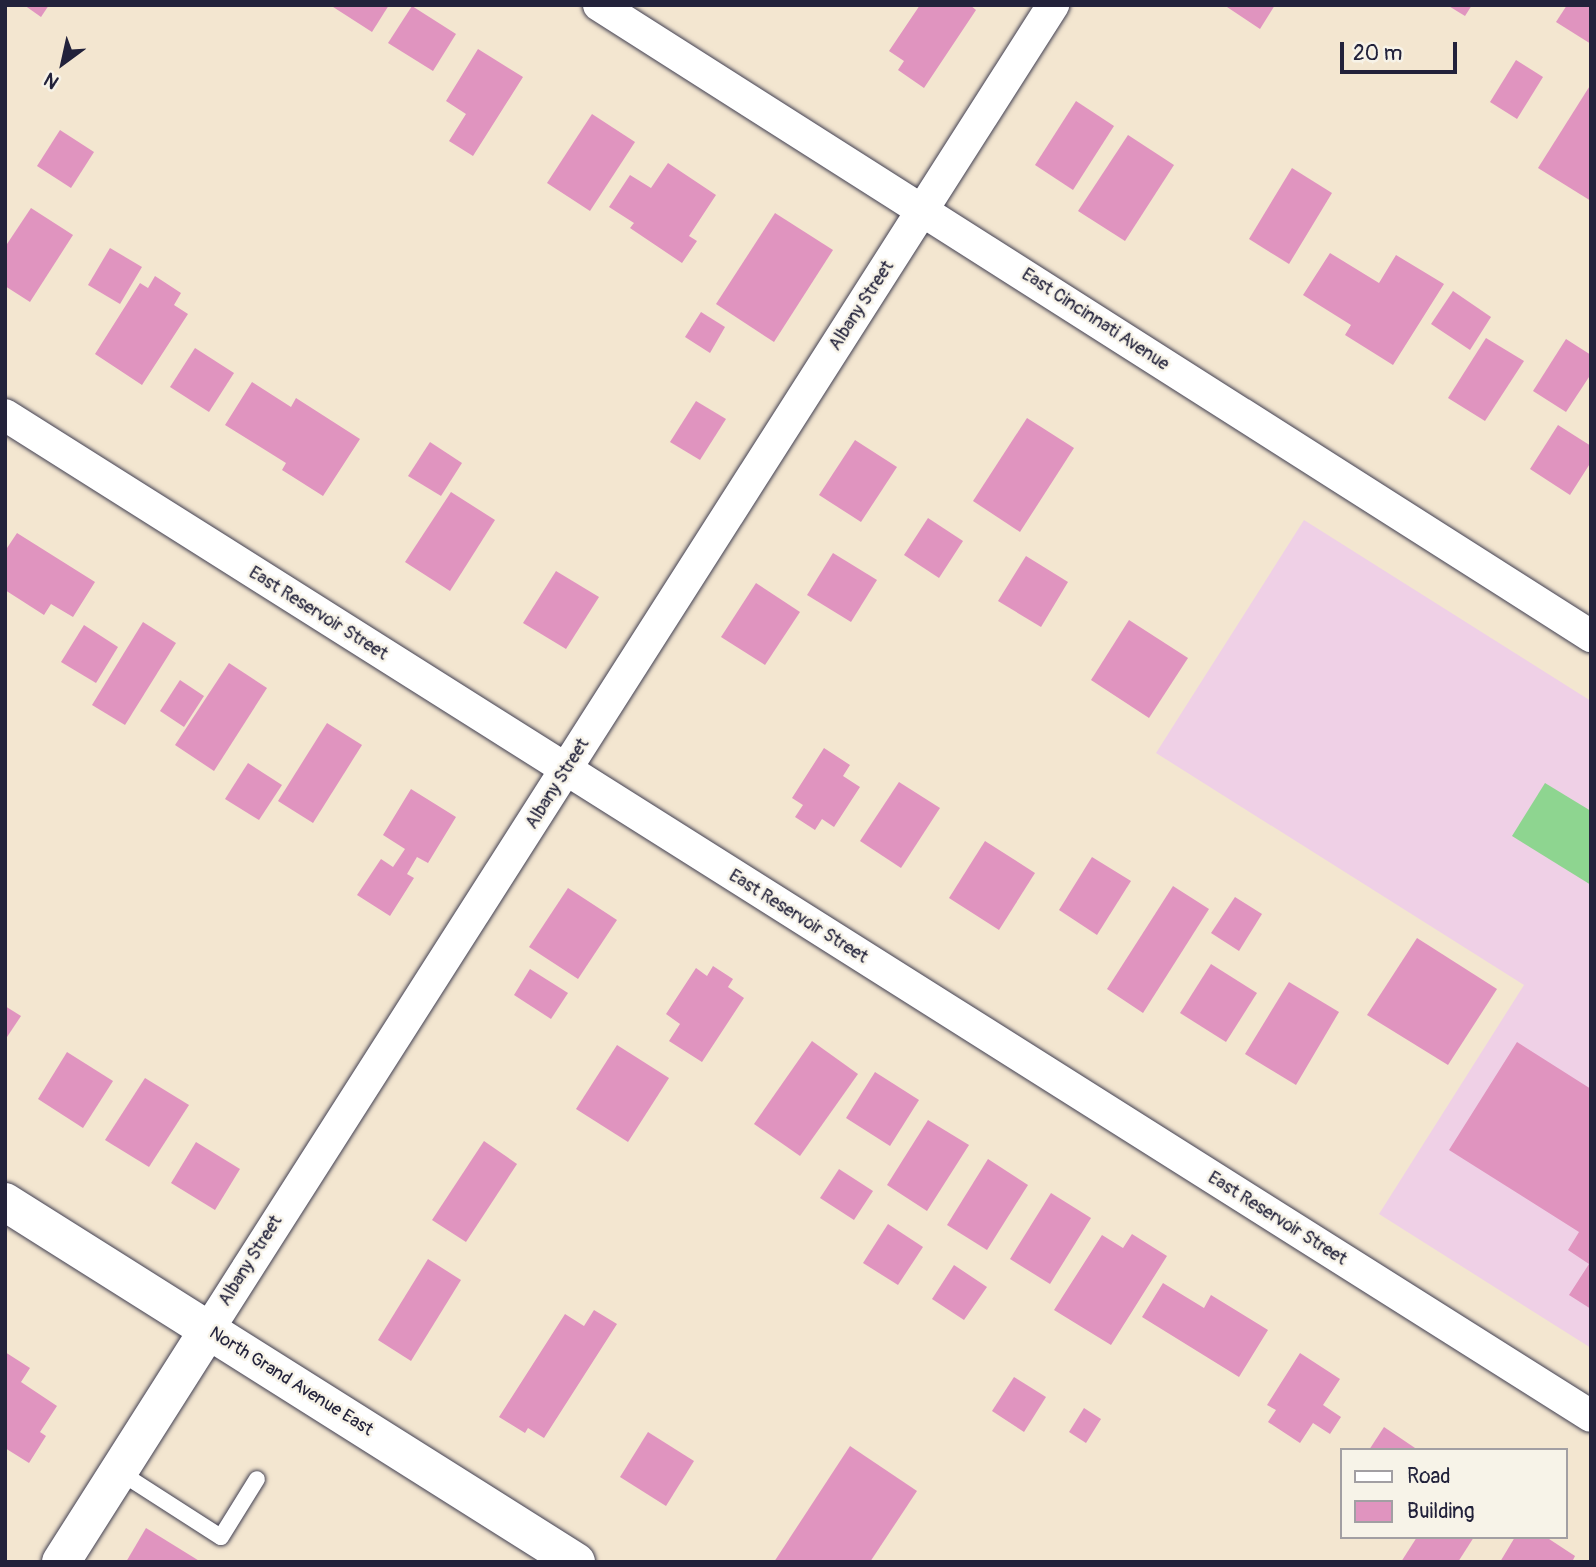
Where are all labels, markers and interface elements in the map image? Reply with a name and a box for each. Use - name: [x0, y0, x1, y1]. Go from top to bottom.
- north arrow: [28, 28, 98, 98]
- scale bar: [1344, 28, 1461, 72]
- text: 20 m: [1353, 40, 1402, 67]
- text: N: [40, 67, 63, 94]
- street label: Albany Street: [825, 257, 899, 355]
- street label: East Cincinnati Avenue: [1017, 264, 1173, 376]
- street label: East Reservoir Street: [245, 563, 391, 665]
- street label: Albany Street: [522, 735, 594, 833]
- street label: East Reservoir Street: [725, 866, 871, 968]
- street label: East Reservoir Street: [1204, 1168, 1350, 1270]
- street label: Albany Street: [215, 1212, 287, 1310]
- street label: North Grand Avenue East: [205, 1323, 377, 1441]
- legend: [1340, 1448, 1568, 1539]
- text: Road: [1407, 1463, 1451, 1490]
- text: Building: [1407, 1498, 1474, 1525]

